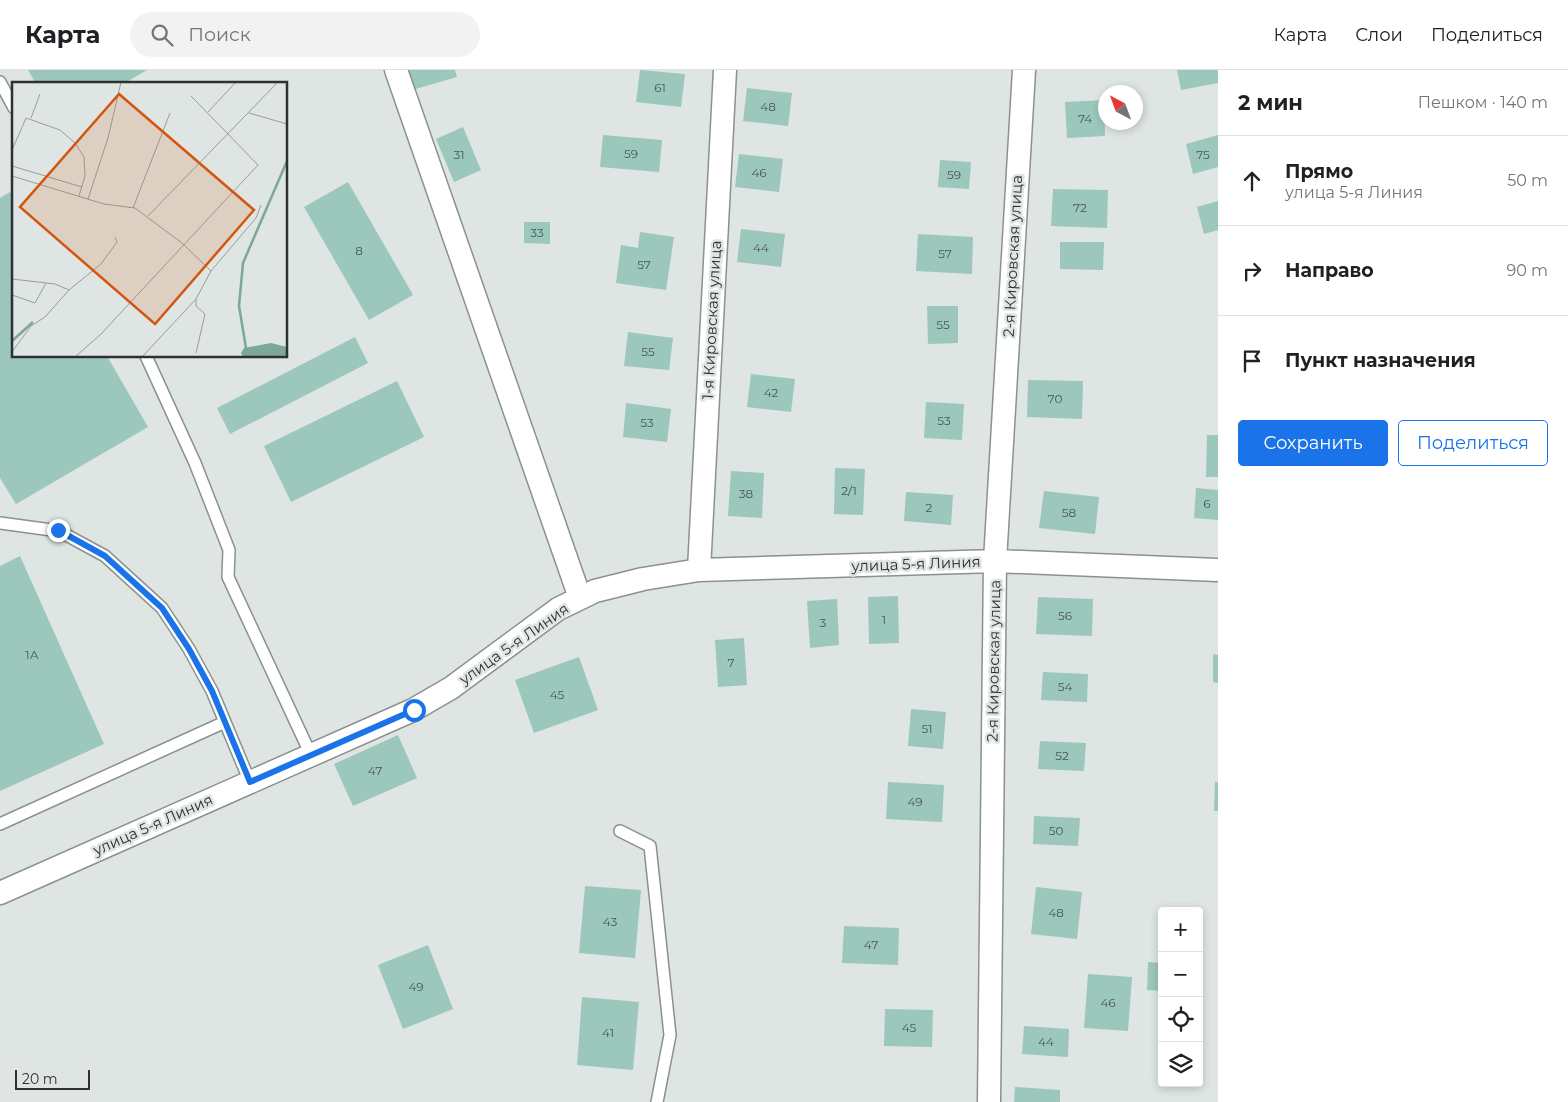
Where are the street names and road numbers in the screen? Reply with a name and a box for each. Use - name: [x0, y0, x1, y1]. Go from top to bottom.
- street label: 2-я Кировская улица: [999, 175, 1026, 337]
- street label: 1-я Кировская улица: [698, 240, 725, 400]
- street label: улица 5-я Линия: [850, 552, 981, 575]
- street label: 2-я Кировская улица: [983, 580, 1004, 742]
- street label: улица 5-я Линия: [454, 599, 572, 689]
- street label: улица 5-я Линия: [89, 790, 216, 860]

